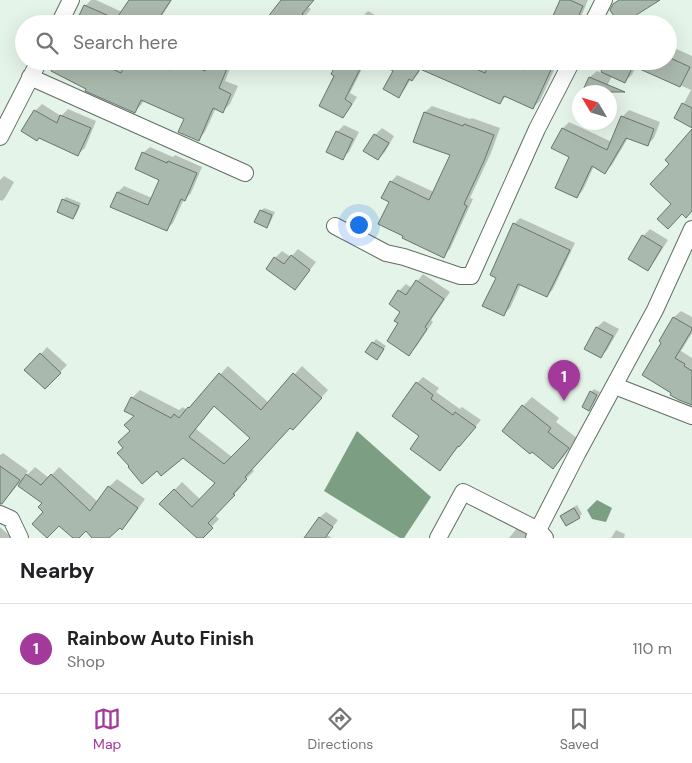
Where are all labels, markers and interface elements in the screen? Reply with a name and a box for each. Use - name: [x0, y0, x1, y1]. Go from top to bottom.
- search box: [15, 15, 677, 70]
- icon: search: [33, 29, 61, 57]
- text: Search here: [73, 30, 178, 55]
- north arrow: [572, 85, 617, 130]
- your location: [346, 212, 372, 238]
- pin: 1: [548, 360, 580, 401]
- text: Nearby: [20, 557, 94, 585]
- text: Rainbow Auto Finish: [67, 626, 254, 651]
- text: 1: [33, 638, 39, 659]
- text: 110 m: [633, 638, 672, 659]
- text: Shop: [67, 651, 105, 672]
- tab: Map: [93, 705, 121, 753]
- tab: Directions: [308, 705, 373, 753]
- tab: Saved: [560, 705, 599, 753]

